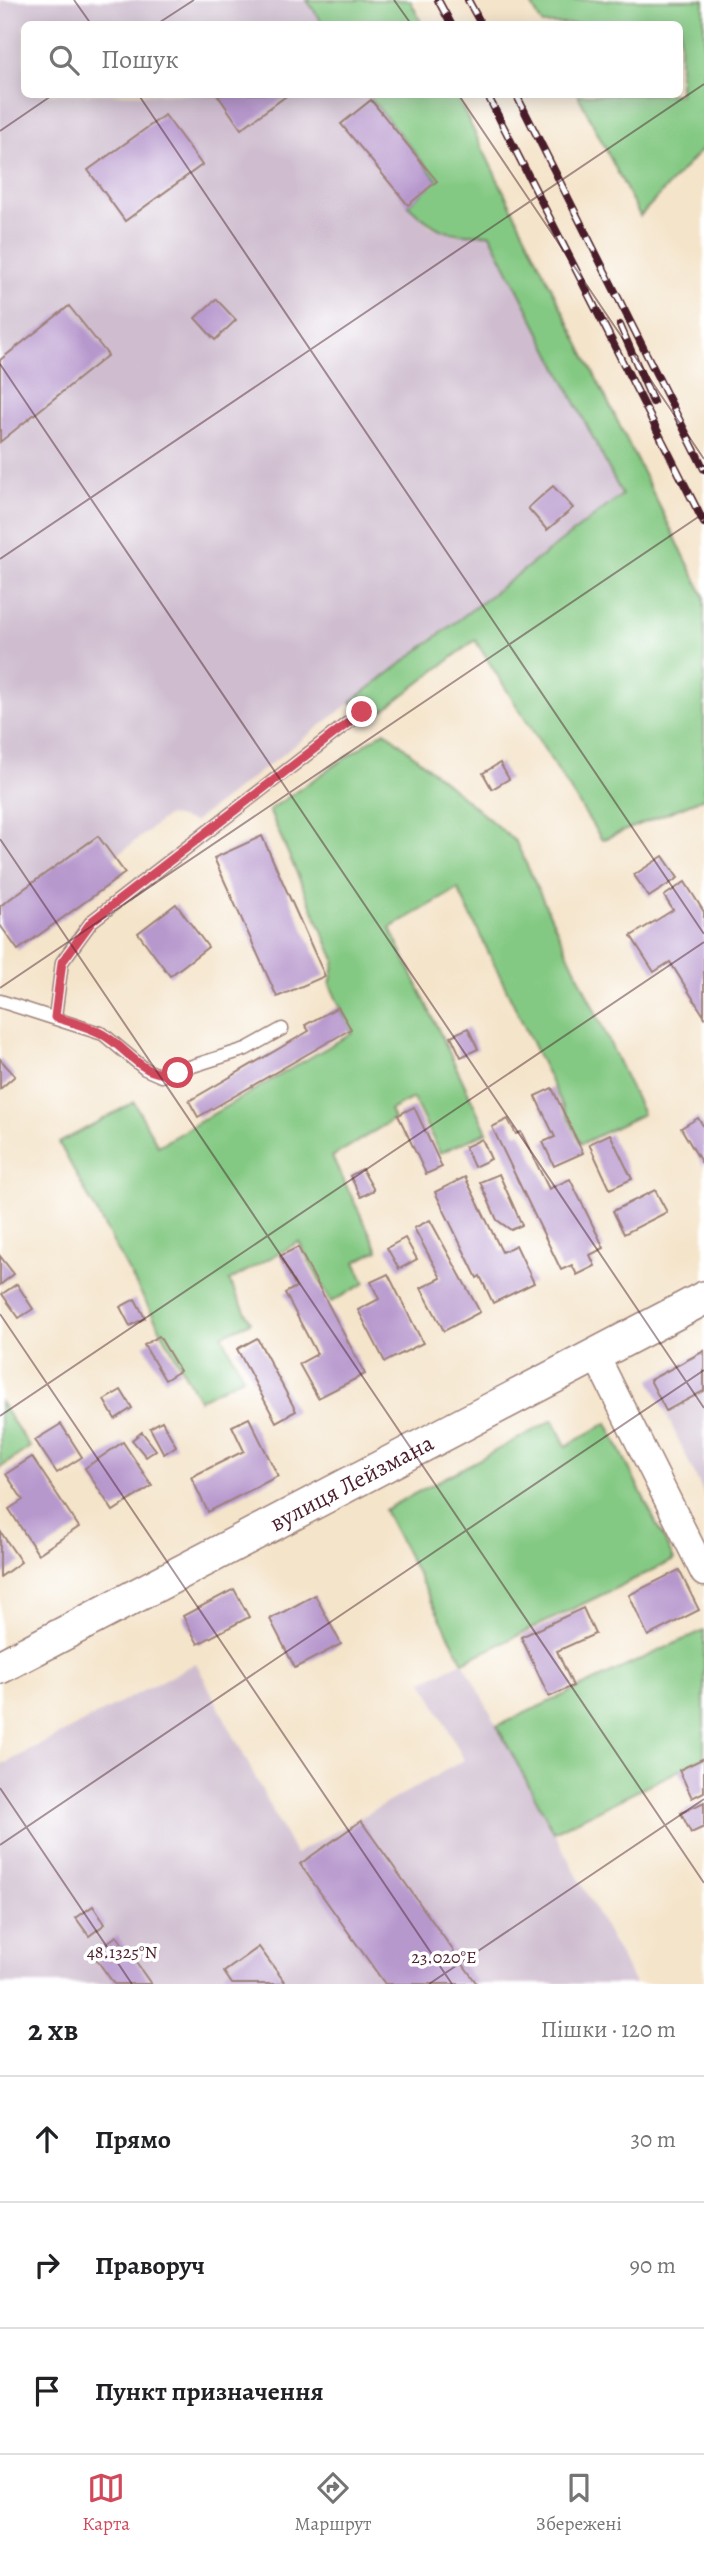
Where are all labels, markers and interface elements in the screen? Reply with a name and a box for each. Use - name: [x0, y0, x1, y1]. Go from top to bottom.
- search box: [21, 21, 683, 98]
- icon: search: [45, 41, 83, 79]
- text: Пошук: [101, 42, 179, 77]
- route end: [346, 696, 377, 727]
- route start: [162, 1057, 193, 1088]
- street label: вулиця Лейзмана: [264, 1427, 439, 1539]
- text: 48.1325°N: [87, 1940, 157, 1964]
- text: 23.020°E: [411, 1945, 477, 1969]
- text: 2 хв: [28, 2010, 78, 2050]
- text: Пішки · 120 m: [541, 2014, 676, 2045]
- icon: ahead: [28, 2120, 66, 2158]
- text: Прямо: [95, 2122, 171, 2157]
- text: 30 m: [630, 2124, 676, 2155]
- icon: right: [28, 2246, 66, 2284]
- text: Праворуч: [95, 2248, 205, 2283]
- text: 90 m: [630, 2250, 676, 2281]
- icon: arrive: [28, 2372, 66, 2410]
- text: Пункт призначення: [95, 2374, 324, 2409]
- tab: Карта: [82, 2469, 130, 2537]
- tab: Маршрут: [295, 2469, 371, 2537]
- tab: Збережені: [536, 2469, 622, 2537]

